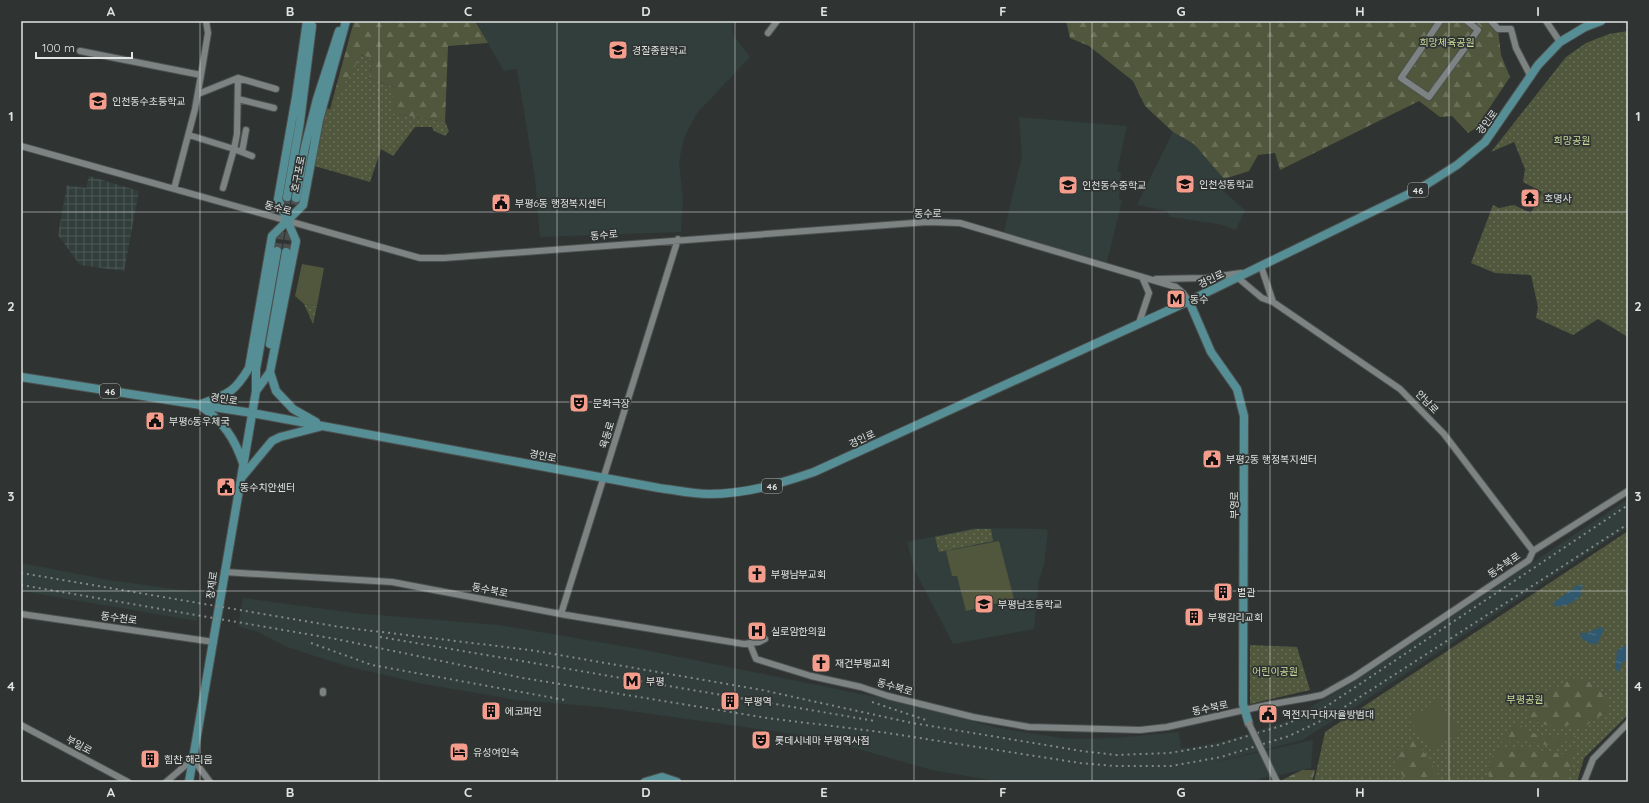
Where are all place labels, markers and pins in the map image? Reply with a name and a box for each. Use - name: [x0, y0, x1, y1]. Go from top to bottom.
- school or university icon: 경잘종합학교: [607, 39, 629, 61]
- place label: 경잘종합학교: [632, 44, 687, 57]
- school or university icon: 인천동수초등학교: [87, 90, 109, 112]
- place label: 인천동수초등학교: [112, 95, 186, 108]
- school or university icon: 인천성동학교: [1174, 173, 1196, 195]
- school or university icon: 인천동수중학교: [1057, 174, 1079, 196]
- place label: 인천성동학교: [1199, 178, 1254, 191]
- place label: 인천동수중학교: [1082, 179, 1146, 192]
- temple icon: 호명사: [1519, 187, 1541, 209]
- public building icon: 부평6동 행정복지센터: [490, 192, 512, 214]
- place label: 호명사: [1544, 192, 1572, 205]
- place label: 부평6동 행정복지센터: [515, 197, 606, 210]
- metro station icon: 동수: [1165, 288, 1187, 310]
- place label: 동수: [1190, 293, 1208, 306]
- theatre icon: 문화극장: [568, 392, 590, 414]
- place label: 문화극장: [593, 397, 630, 410]
- public building icon: 부평6동우체국: [144, 410, 166, 432]
- place label: 부평6동우체국: [169, 415, 230, 428]
- public building icon: 부평2동 행정복지센터: [1201, 448, 1223, 470]
- place label: 부평2동 행정복지센터: [1226, 453, 1317, 466]
- public building icon: 동수치안센터: [215, 476, 237, 498]
- place label: 동수치안센터: [240, 481, 295, 494]
- church icon: 부평남부교회: [746, 563, 768, 585]
- place label: 부평남부교회: [771, 568, 826, 581]
- building icon: 별관: [1212, 581, 1234, 603]
- place label: 별관: [1237, 586, 1256, 599]
- school or university icon: 부평남초등학교: [973, 593, 995, 615]
- place label: 부평남초등학교: [998, 598, 1062, 611]
- building icon: 부평감리교회: [1183, 606, 1205, 628]
- place label: 부평감리교회: [1208, 611, 1263, 624]
- hospital icon: 실로암한의원: [746, 620, 768, 642]
- place label: 실로암한의원: [771, 625, 826, 638]
- church icon: 재건부평교회: [810, 652, 832, 674]
- place label: 재건부평교회: [835, 657, 890, 670]
- metro station icon: 부평: [621, 670, 643, 692]
- place label: 부평: [646, 675, 664, 688]
- building icon: 부평역: [719, 690, 741, 712]
- place label: 부평역: [744, 695, 772, 708]
- building icon: 에코파인: [480, 700, 502, 722]
- public building icon: 역전지구대자율방범대: [1257, 703, 1279, 725]
- place label: 에코파인: [505, 705, 542, 718]
- place label: 역전지구대자율방범대: [1282, 708, 1374, 721]
- theatre icon: 롯데시네마 부평역사점: [750, 729, 772, 751]
- place label: 롯데시네마 부평역사점: [775, 734, 870, 747]
- hotel icon: 유성여인숙: [448, 741, 470, 763]
- place label: 유성여인숙: [473, 746, 519, 759]
- building icon: 힘찬 해리움: [139, 748, 161, 770]
- place label: 힘찬 해리움: [164, 753, 213, 766]

